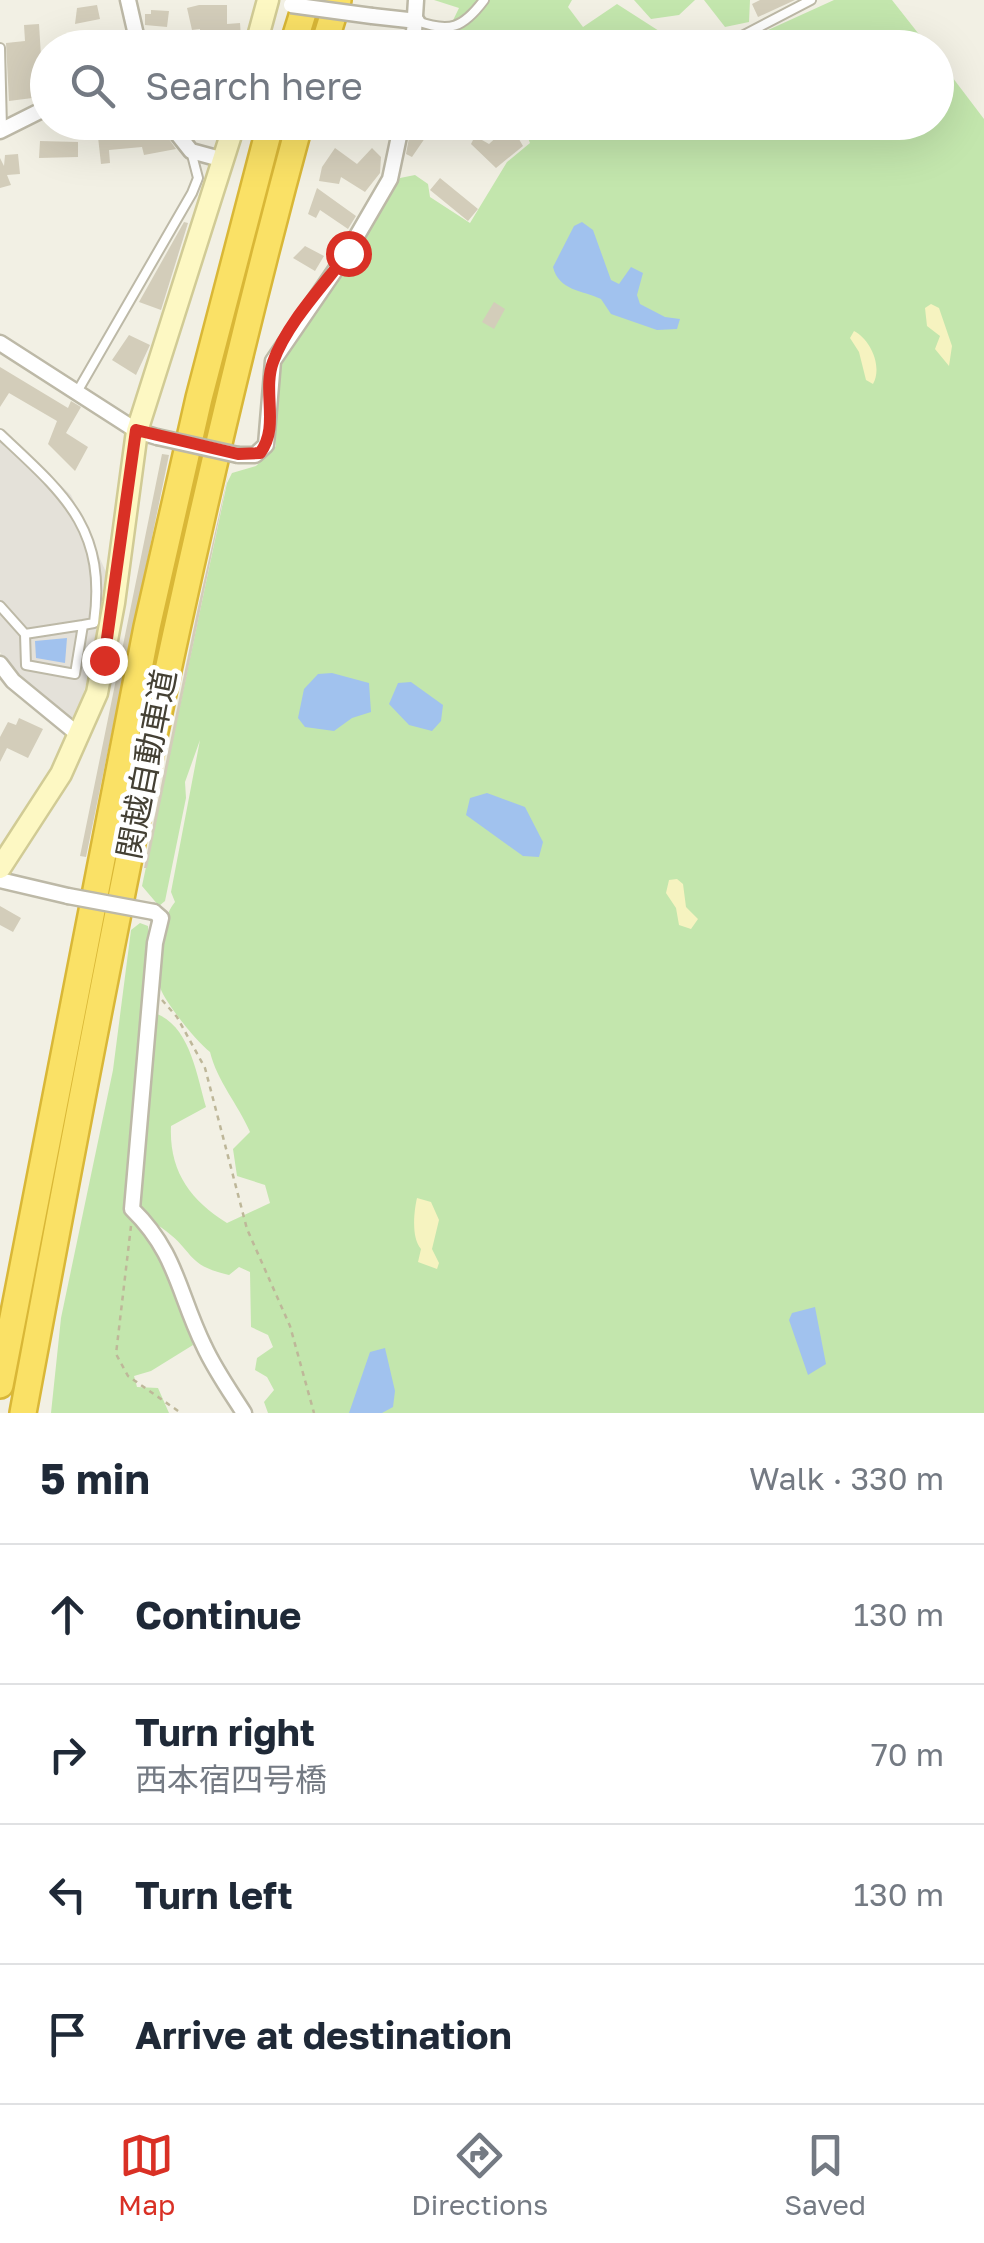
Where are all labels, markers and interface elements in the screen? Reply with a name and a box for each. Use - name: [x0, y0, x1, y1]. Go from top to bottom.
- search box: [30, 30, 954, 140]
- icon: search: [65, 58, 120, 113]
- text: Search here: [145, 63, 363, 108]
- route start: [326, 231, 372, 277]
- route end: [82, 638, 128, 684]
- street label: 関越自動車道: [109, 666, 183, 862]
- text: 5 min: [40, 1453, 150, 1503]
- text: Walk · 330 m: [749, 1459, 944, 1497]
- icon: ahead: [40, 1587, 95, 1642]
- text: Continue: [135, 1592, 301, 1637]
- text: 130 m: [854, 1595, 944, 1633]
- text: Turn right: [135, 1709, 315, 1754]
- icon: right: [40, 1727, 95, 1782]
- text: 70 m: [871, 1735, 944, 1773]
- text: 西本宿四号橋: [135, 1760, 327, 1798]
- icon: left: [40, 1867, 95, 1922]
- text: Turn left: [135, 1872, 293, 1917]
- text: 130 m: [854, 1875, 944, 1913]
- icon: arrive: [40, 2007, 95, 2062]
- text: Arrive at destination: [135, 2012, 512, 2057]
- tab: Map: [118, 2128, 175, 2221]
- tab: Directions: [411, 2128, 548, 2221]
- tab: Saved: [784, 2128, 866, 2221]

